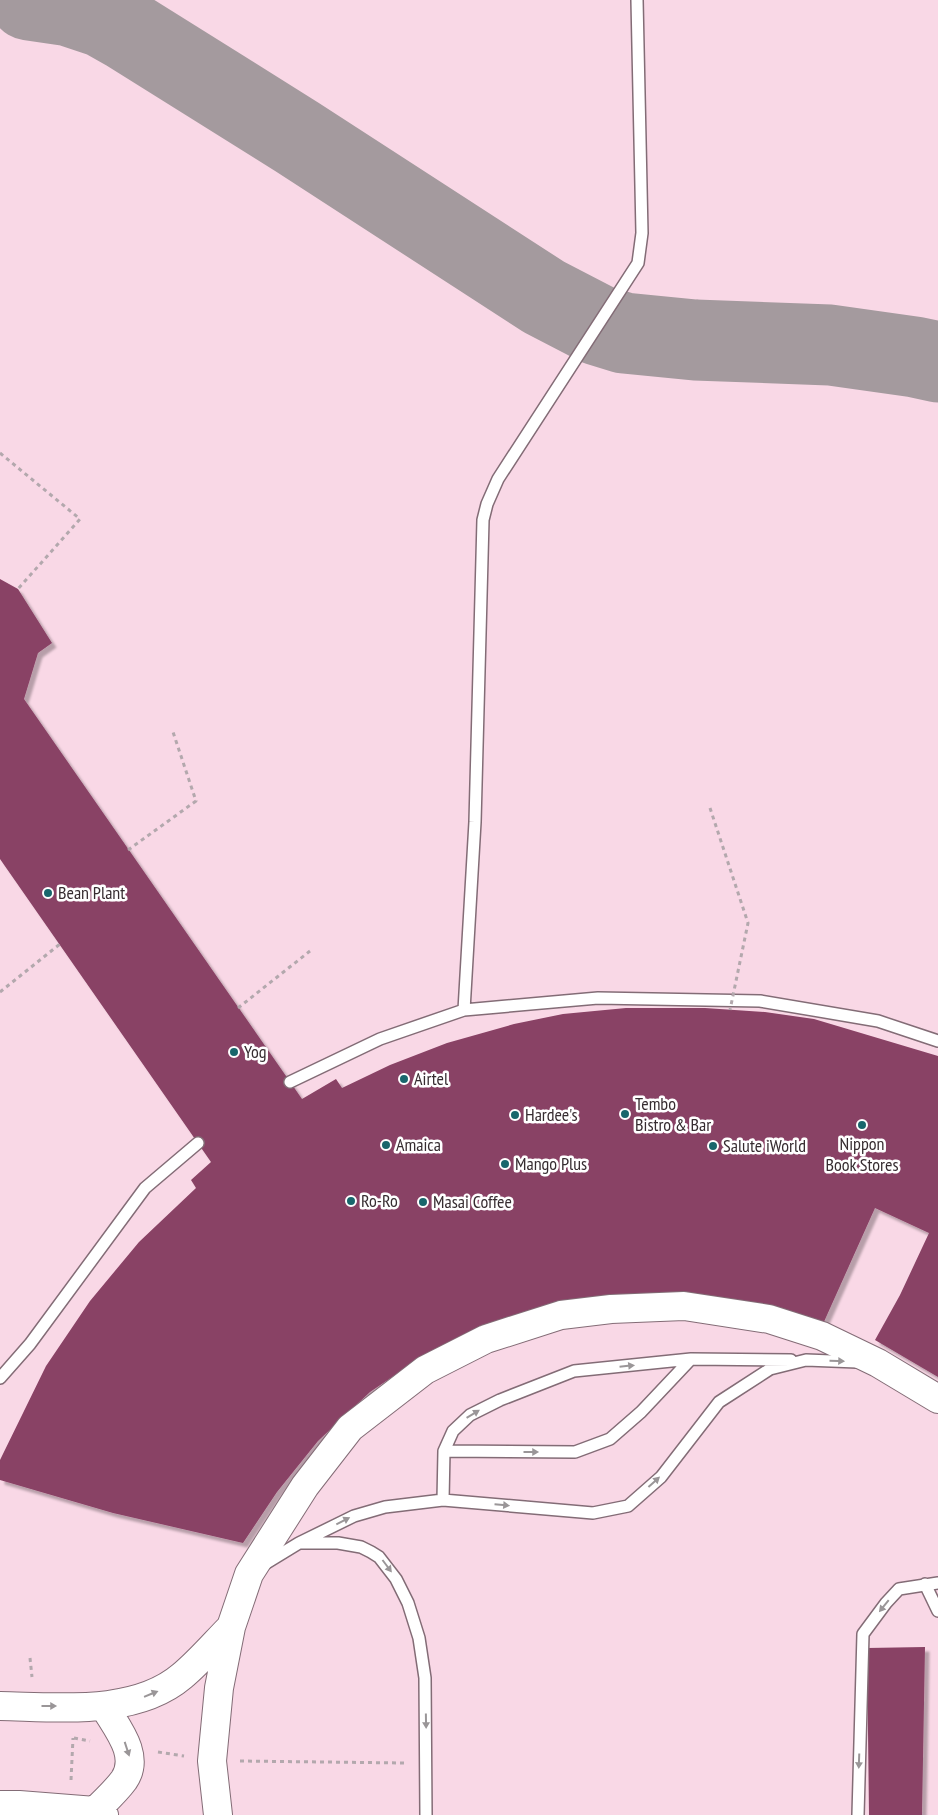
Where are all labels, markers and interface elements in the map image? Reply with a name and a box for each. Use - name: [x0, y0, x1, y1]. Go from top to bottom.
- place label: Bean Plant: [58, 881, 125, 904]
- marker: Bean Plant: [42, 887, 54, 899]
- place label: Yog: [244, 1040, 266, 1063]
- marker: Yog: [228, 1046, 240, 1058]
- place label: Airtel: [414, 1067, 449, 1090]
- marker: Airtel: [398, 1073, 410, 1085]
- place label: Tembo Bistro & Bar: [635, 1092, 711, 1136]
- place label: Hardee's: [525, 1103, 577, 1126]
- marker: Tembo Bistro & Bar: [619, 1108, 631, 1120]
- marker: Hardee's: [509, 1109, 521, 1121]
- marker: Nippon Book Stores: [856, 1119, 868, 1131]
- place label: Nippon Book Stores: [825, 1132, 899, 1176]
- place label: Amaica: [396, 1133, 441, 1156]
- place label: Salute iWorld: [723, 1134, 806, 1157]
- marker: Amaica: [380, 1139, 392, 1151]
- marker: Salute iWorld: [707, 1140, 719, 1152]
- place label: Mango Plus: [515, 1152, 587, 1175]
- marker: Mango Plus: [499, 1158, 511, 1170]
- place label: Ro-Ro: [361, 1189, 398, 1212]
- place label: Masai Coffee: [433, 1190, 512, 1213]
- marker: Ro-Ro: [345, 1195, 357, 1207]
- marker: Masai Coffee: [417, 1196, 429, 1208]
- one-way arrow: [830, 1357, 846, 1365]
- one-way arrow: [619, 1362, 635, 1370]
- one-way arrow: [467, 1409, 480, 1418]
- one-way arrow: [524, 1448, 540, 1456]
- one-way arrow: [648, 1477, 661, 1488]
- one-way arrow: [494, 1501, 510, 1509]
- one-way arrow: [335, 1517, 350, 1525]
- one-way arrow: [381, 1559, 392, 1572]
- one-way arrow: [879, 1599, 890, 1612]
- one-way arrow: [144, 1690, 158, 1698]
- one-way arrow: [41, 1702, 57, 1710]
- one-way arrow: [422, 1713, 430, 1729]
- one-way arrow: [123, 1742, 131, 1757]
- one-way arrow: [855, 1753, 863, 1769]

